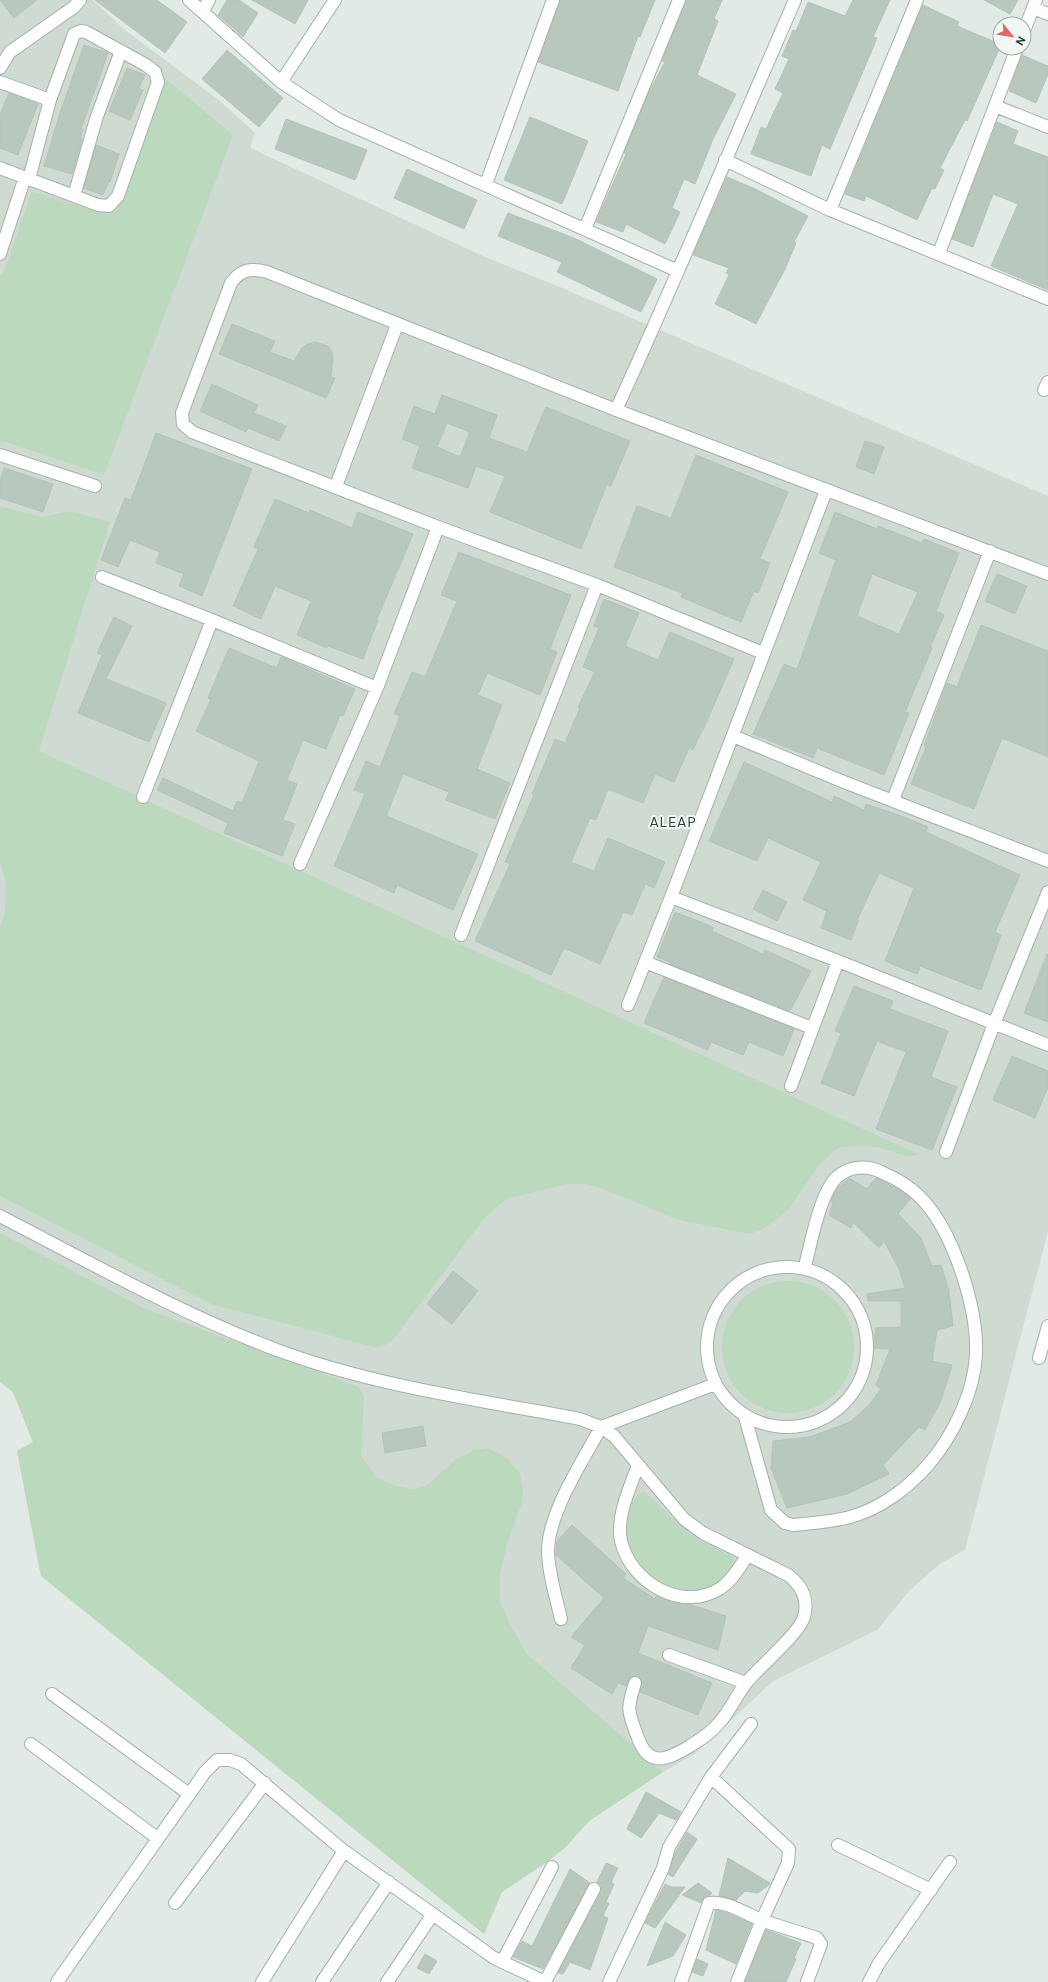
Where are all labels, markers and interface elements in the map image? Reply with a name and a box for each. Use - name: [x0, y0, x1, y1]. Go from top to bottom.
- north arrow: [992, 16, 1032, 56]
- text: N: [1013, 34, 1029, 48]
- district label: ALEAP: [650, 813, 697, 831]

